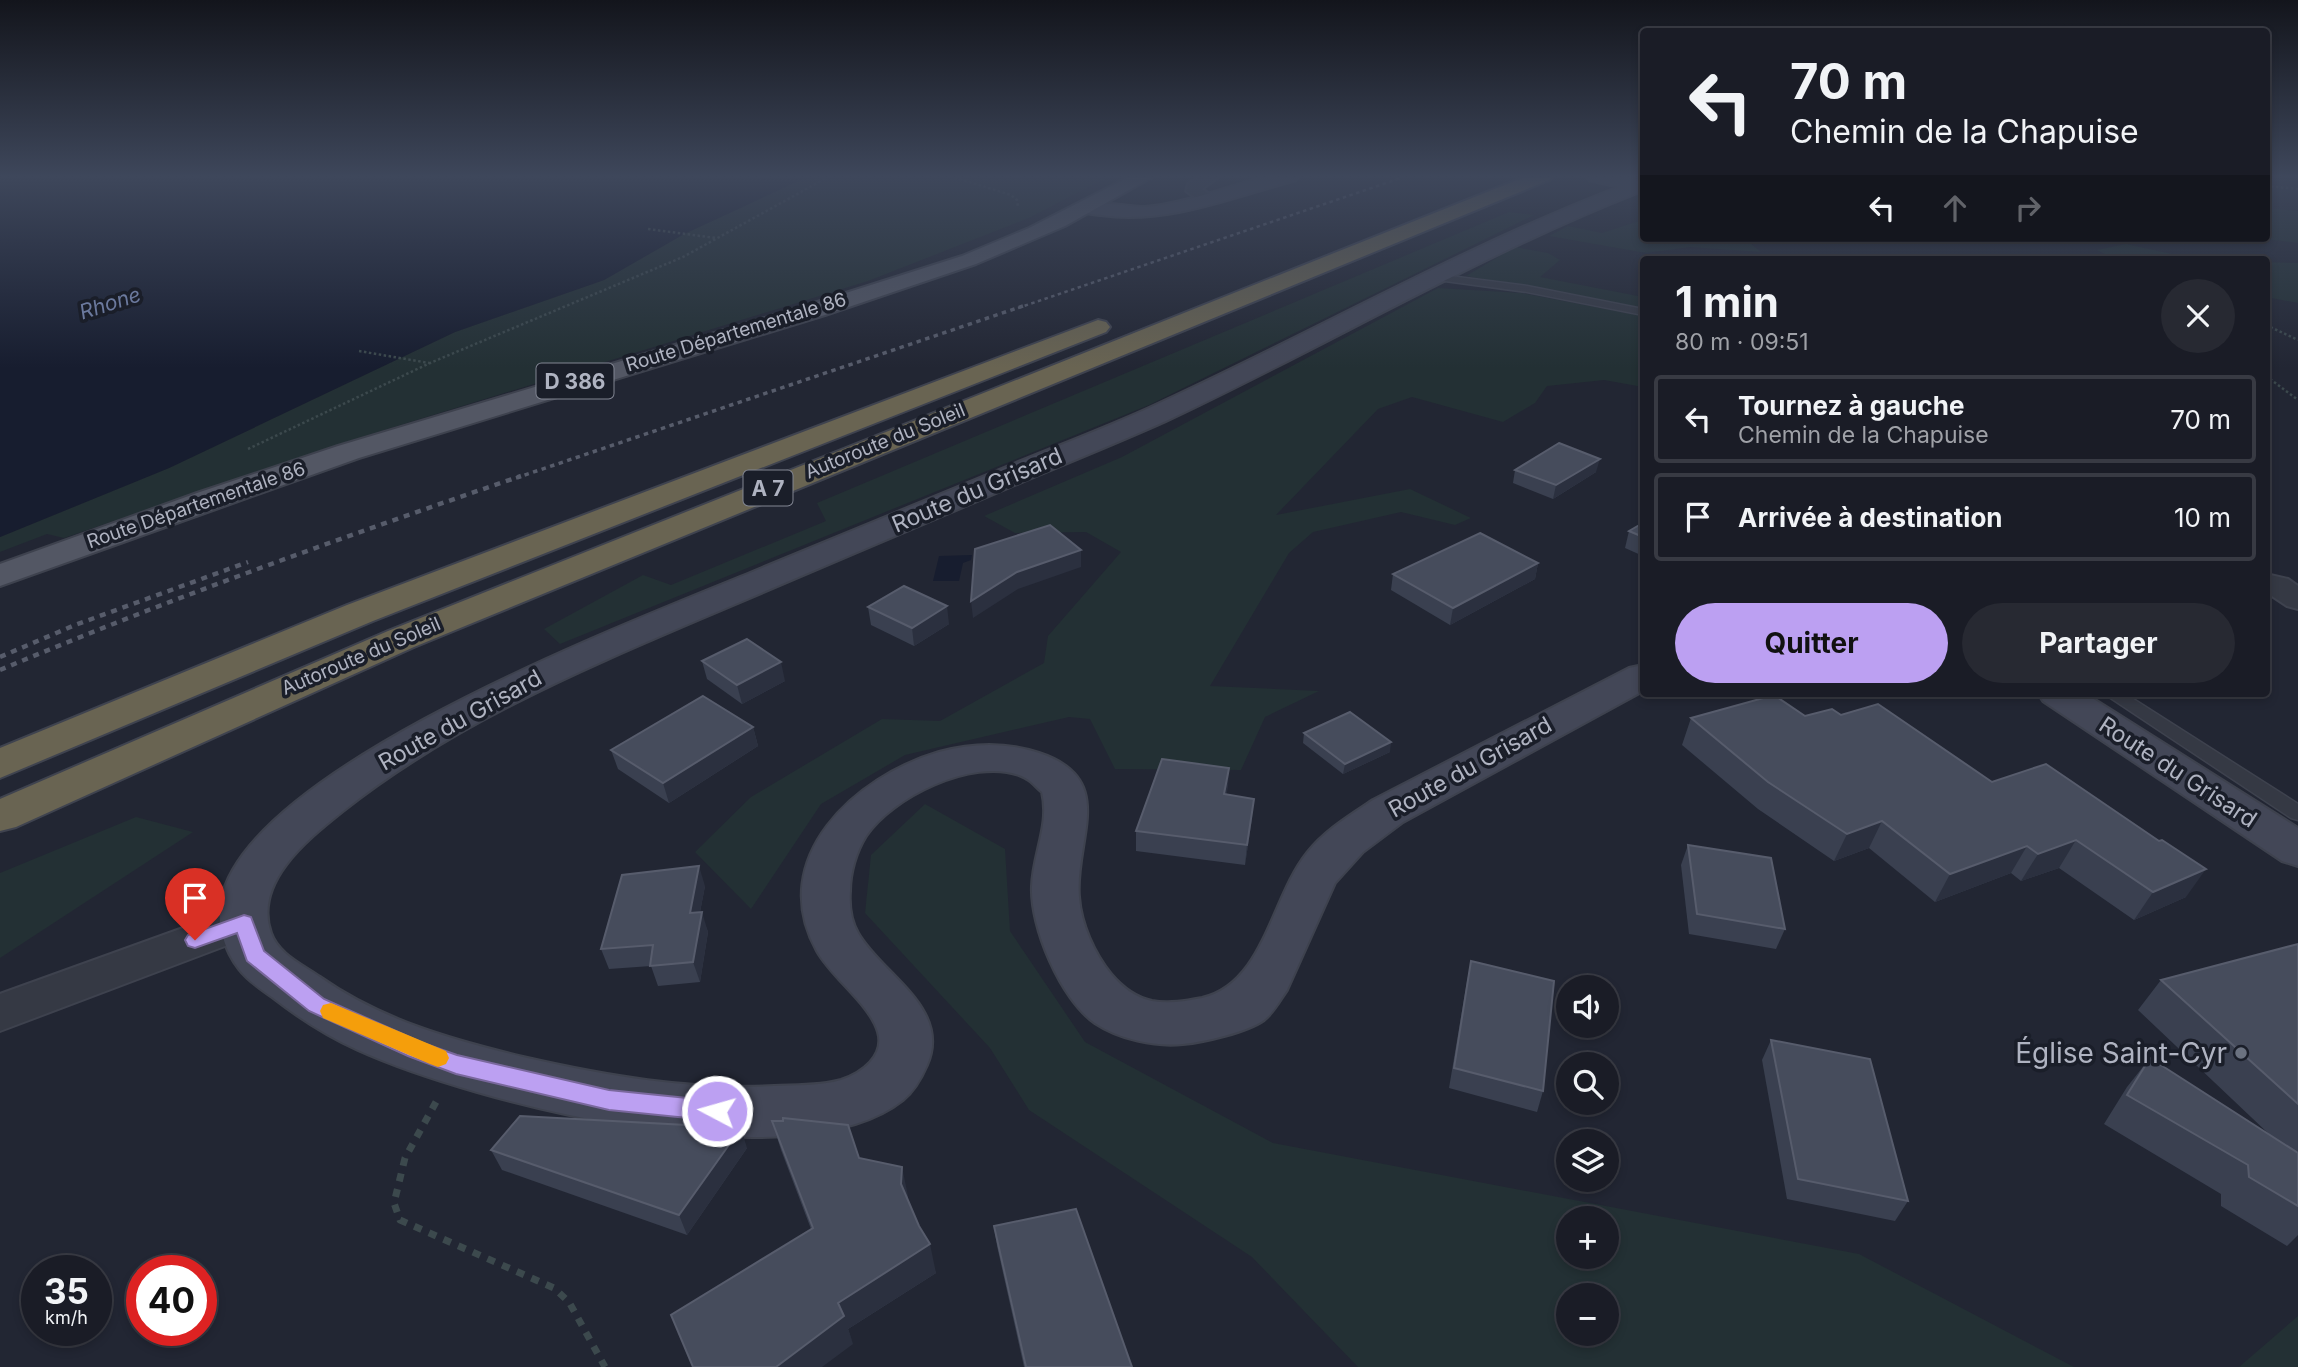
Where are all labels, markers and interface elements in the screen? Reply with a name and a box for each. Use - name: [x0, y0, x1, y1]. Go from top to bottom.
- text: 70 m: [1790, 52, 1907, 111]
- icon: left: [1675, 56, 1766, 147]
- text: Chemin de la Chapuise: [1790, 112, 2139, 151]
- icon: left: [1863, 189, 1901, 227]
- icon: ahead: [1936, 189, 1974, 227]
- icon: right: [2009, 189, 2047, 227]
- text: 1 min: [1675, 276, 1779, 327]
- button: close: [2161, 279, 2235, 353]
- water label: Rhone: [76, 281, 144, 325]
- street label: Route Départementale 86: [623, 287, 849, 377]
- text: 80 m · 09:51: [1675, 328, 1809, 356]
- road number: D 386: [536, 364, 614, 398]
- text: Tournez à gauche: [1738, 390, 1964, 421]
- street label: Autoroute du Soleil: [802, 398, 968, 484]
- icon: left: [1679, 400, 1717, 438]
- text: 70 m: [2170, 404, 2231, 435]
- text: Chemin de la Chapuise: [1738, 421, 1989, 449]
- street label: Route du Grisard: [888, 441, 1066, 539]
- street label: Route Départementale 86: [84, 457, 308, 553]
- road number: A 7: [744, 470, 792, 505]
- icon: arrive: [1679, 498, 1717, 536]
- text: Arrivée à destination: [1738, 502, 2003, 533]
- text: 10 m: [2174, 502, 2231, 533]
- button: Quitter: [1675, 603, 1948, 683]
- button: Partager: [1962, 603, 2235, 683]
- street label: Autoroute du Soleil: [278, 612, 444, 700]
- street label: Route du Grisard: [373, 664, 547, 776]
- street label: Route du Grisard: [1383, 711, 1557, 823]
- street label: Route du Grisard: [2094, 711, 2262, 833]
- pin: [165, 868, 225, 940]
- icon: arrive: [176, 879, 214, 917]
- map controls: [1556, 975, 1619, 1346]
- button: sound: [1556, 975, 1619, 1038]
- place label: Église Saint-Cyr: [2015, 1035, 2227, 1070]
- marker: Église Saint-Cyr: [2233, 1045, 2249, 1061]
- button: search: [1556, 1052, 1619, 1115]
- position arrow: [680, 1074, 754, 1148]
- button: layers: [1556, 1129, 1619, 1192]
- button: +: [1556, 1206, 1619, 1269]
- speed limit sign: 40: [126, 1255, 217, 1346]
- text: 35: [44, 1270, 89, 1312]
- button: −: [1556, 1283, 1619, 1346]
- text: km/h: [45, 1307, 88, 1328]

